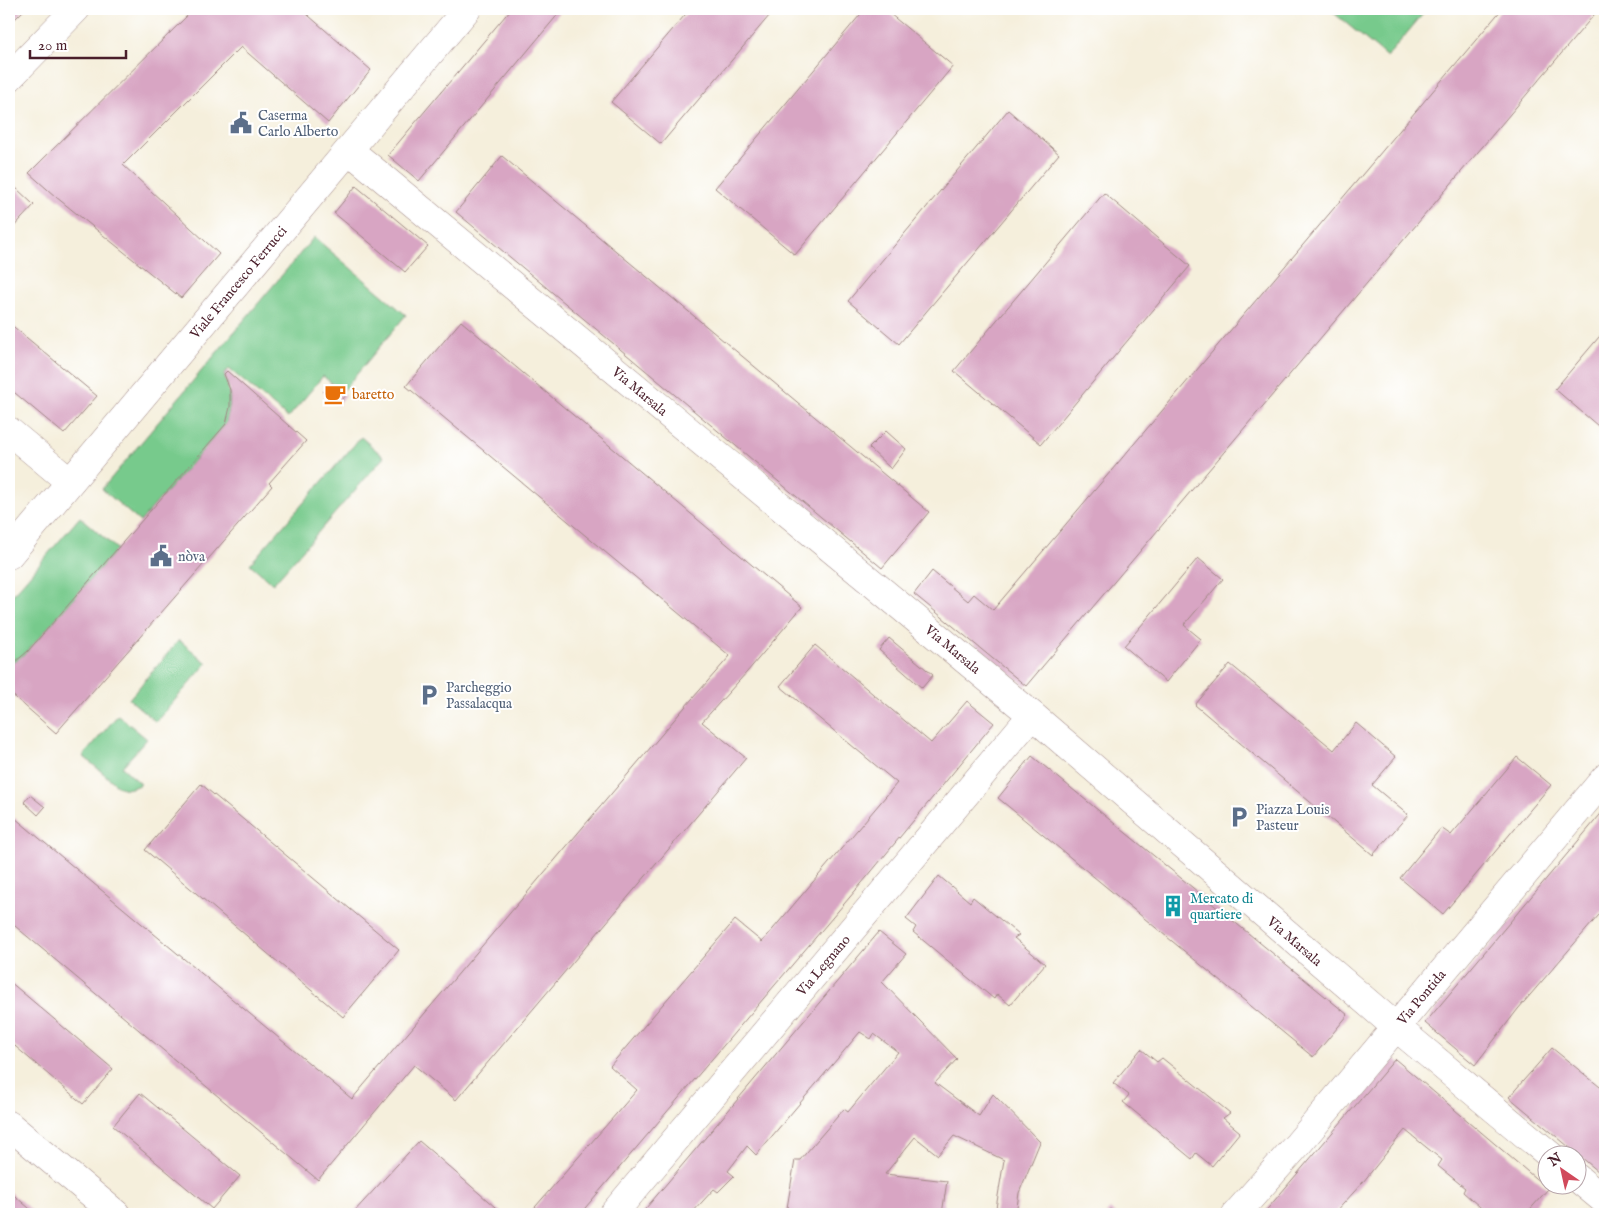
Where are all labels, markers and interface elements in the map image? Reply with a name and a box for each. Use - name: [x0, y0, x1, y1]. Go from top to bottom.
- scale bar: [30, 28, 126, 60]
- text: 20 m: [38, 36, 68, 55]
- place label: Caserma Carlo Alberto: [258, 107, 339, 141]
- public building icon: Caserma Carlo Alberto: [228, 110, 254, 136]
- street label: Viale Francesco Ferrucci: [186, 222, 291, 344]
- street label: Via Marsala: [607, 363, 672, 421]
- cafe icon: baretto: [322, 381, 348, 407]
- place label: baretto: [352, 386, 395, 404]
- public building icon: nòva: [148, 543, 174, 569]
- place label: nòva: [178, 548, 206, 566]
- street label: Via Marsala: [920, 621, 985, 679]
- place label: Parcheggio Passalacqua: [446, 679, 513, 713]
- parking icon: Parcheggio Passalacqua: [416, 682, 442, 708]
- place label: Piazza Louis Pasteur: [1256, 801, 1330, 835]
- parking icon: Piazza Louis Pasteur: [1226, 804, 1252, 830]
- place label: Mercato di quartiere: [1190, 890, 1254, 924]
- building icon: Mercato di quartiere: [1160, 893, 1186, 919]
- street label: Via Marsala: [1262, 912, 1326, 971]
- street label: Via Legnano: [792, 931, 855, 1001]
- street label: Via Pontida: [1393, 966, 1451, 1030]
- north arrow: [1536, 1146, 1586, 1196]
- text: N: [1544, 1149, 1565, 1171]

